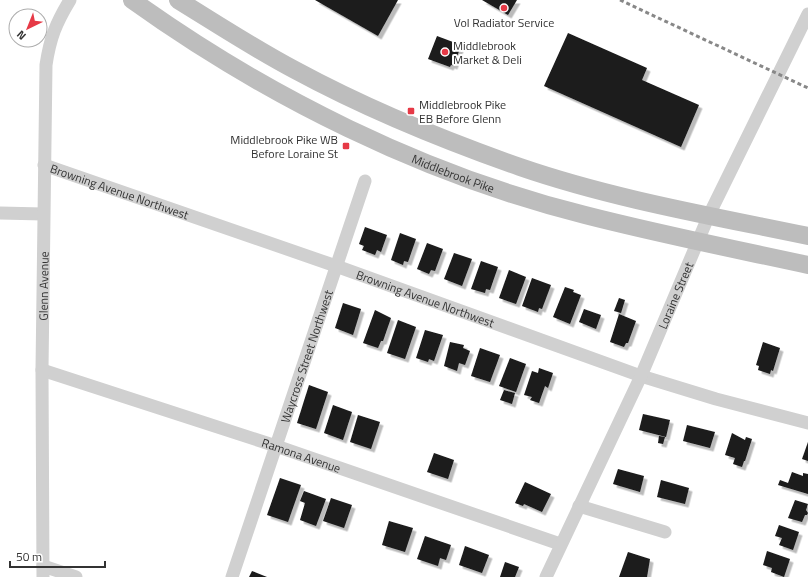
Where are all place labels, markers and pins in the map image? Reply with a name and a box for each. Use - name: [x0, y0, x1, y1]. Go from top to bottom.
- marker: Vol Radiator Service: [499, 3, 509, 13]
- place label: Vol Radiator Service: [454, 13, 554, 32]
- place label: Middlebrook Market & Deli: [453, 36, 522, 69]
- marker: Middlebrook Market & Deli: [440, 47, 450, 57]
- place label: Middlebrook Pike EB Before Glenn: [419, 95, 506, 128]
- marker: Middlebrook Pike EB Before Glenn: [406, 106, 416, 116]
- place label: Middlebrook Pike WB Before Loraine St: [230, 130, 339, 163]
- marker: Middlebrook Pike WB Before Loraine St: [341, 141, 351, 151]

